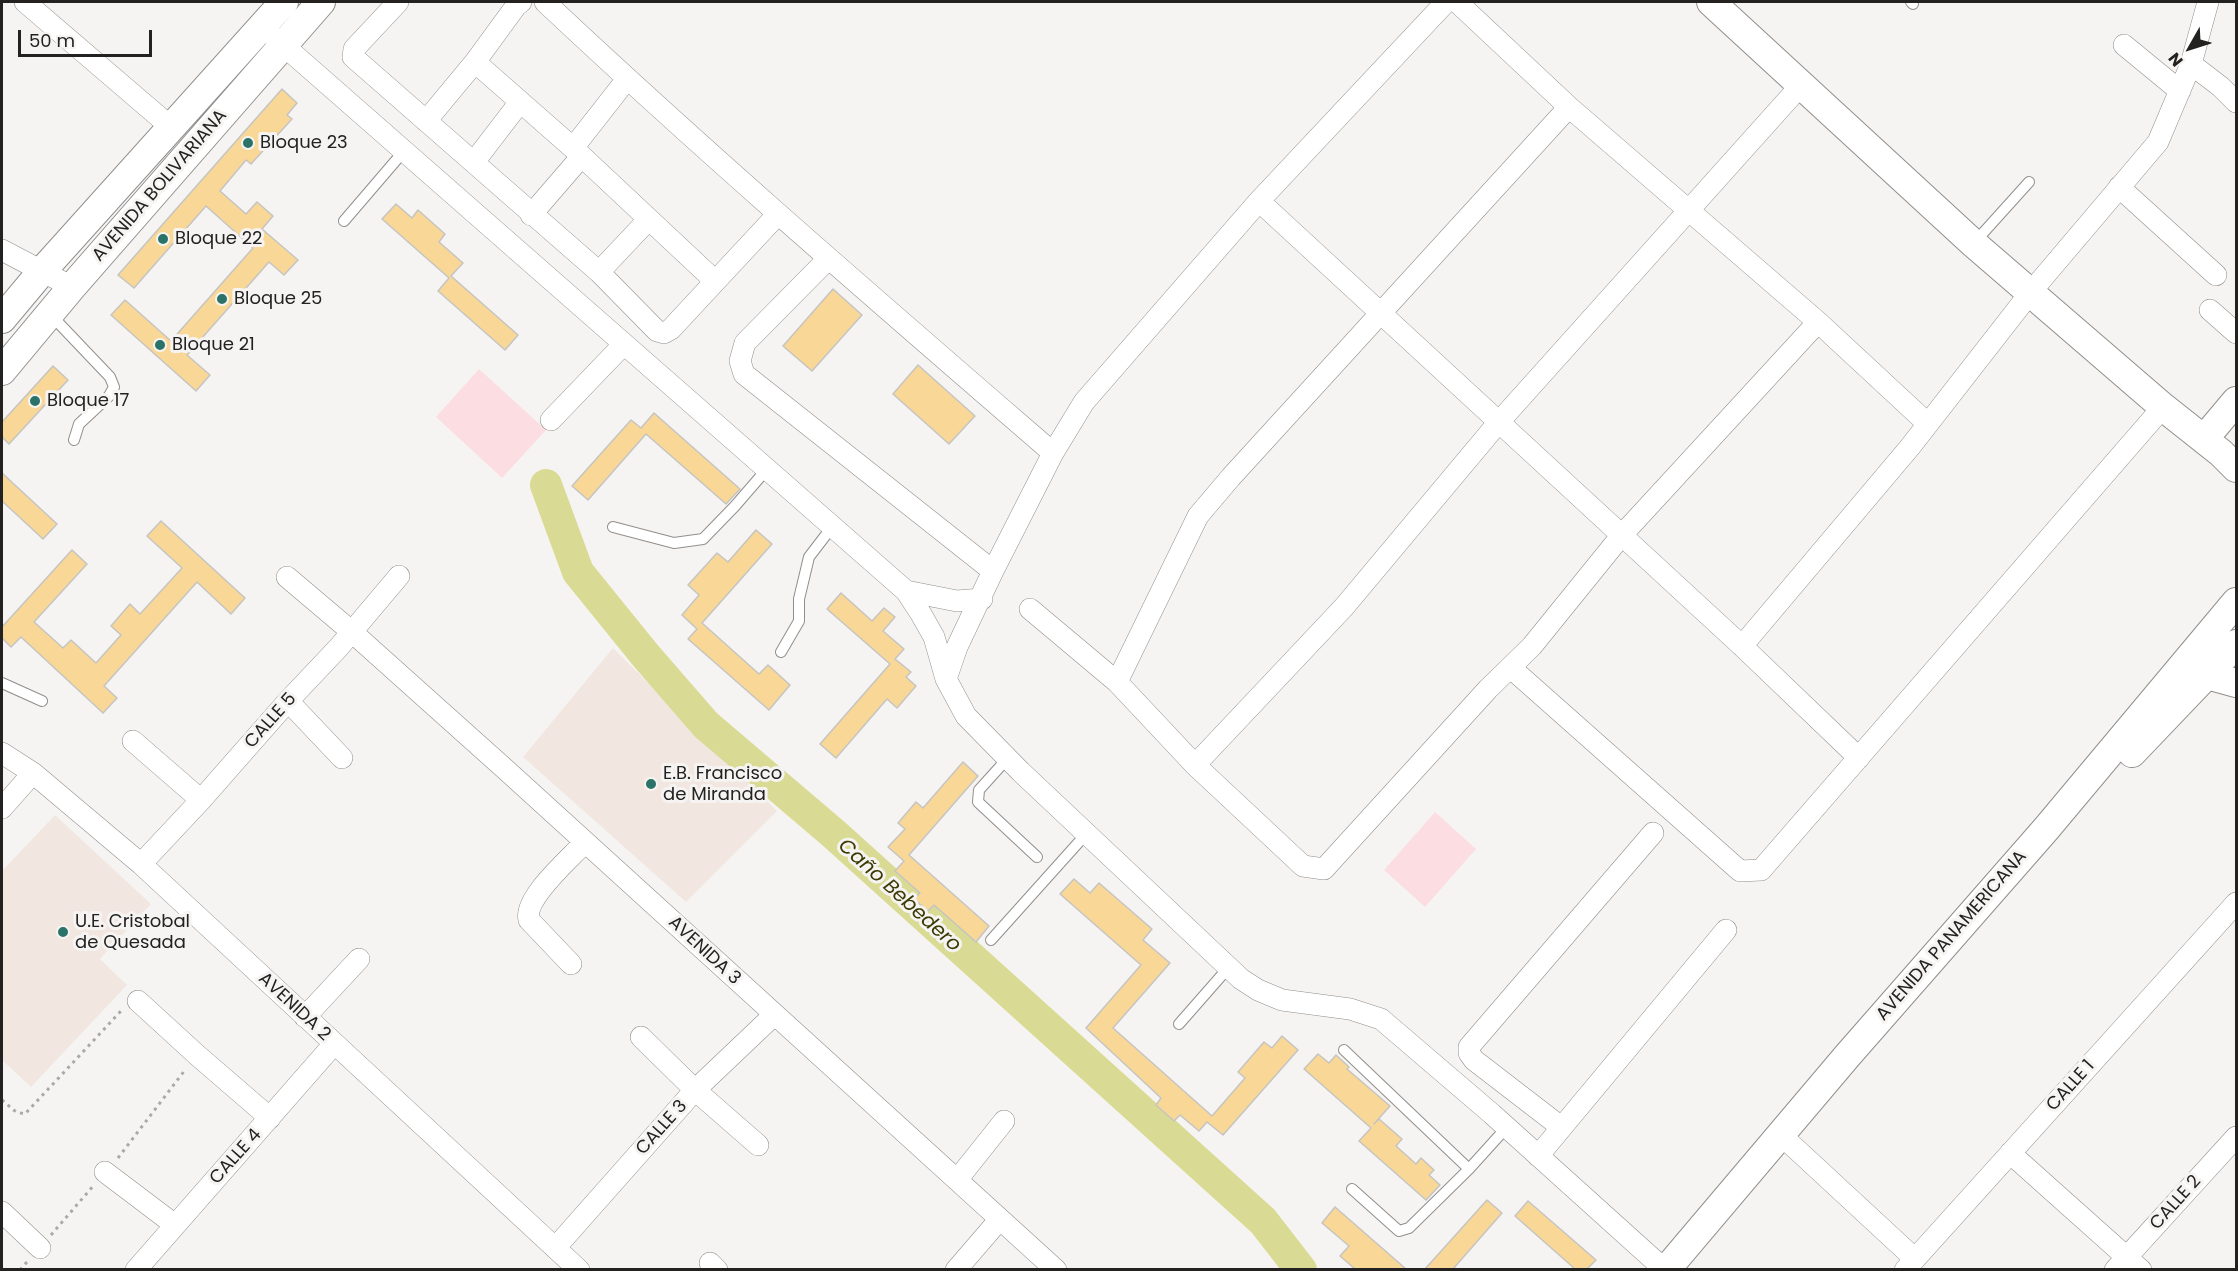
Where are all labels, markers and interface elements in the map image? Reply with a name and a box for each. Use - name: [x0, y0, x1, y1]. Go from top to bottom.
- scale bar: [21, 18, 154, 56]
- north arrow: [2160, 18, 2220, 78]
- text: 50 m: [29, 28, 75, 53]
- text: N: [2163, 48, 2188, 72]
- street label: AVENIDA BOLIVARIANA: [88, 106, 232, 266]
- place label: Bloque 23: [260, 132, 348, 154]
- marker: Bloque 23: [241, 136, 255, 150]
- place label: Bloque 22: [175, 228, 262, 250]
- marker: Bloque 22: [156, 232, 170, 246]
- place label: Bloque 25: [234, 288, 322, 310]
- marker: Bloque 25: [215, 292, 229, 306]
- place label: Bloque 21: [172, 334, 255, 356]
- marker: Bloque 21: [153, 338, 167, 352]
- place label: Bloque 17: [47, 390, 129, 412]
- marker: Bloque 17: [28, 394, 42, 408]
- street label: CALLE 5: [241, 689, 301, 753]
- place label: E.B. Francisco de Miranda: [663, 763, 782, 806]
- marker: E.B. Francisco de Miranda: [644, 777, 658, 791]
- water label: Caño Bebedero: [833, 834, 965, 958]
- street label: AVENIDA PANAMERICANA: [1872, 846, 2032, 1026]
- place label: U.E. Cristobal de Quesada: [75, 911, 190, 954]
- street label: AVENIDA 3: [663, 912, 745, 990]
- marker: U.E. Cristobal de Quesada: [56, 925, 70, 939]
- street label: AVENIDA 2: [253, 968, 335, 1046]
- street label: CALLE 1: [2042, 1056, 2100, 1116]
- street label: CALLE 3: [632, 1096, 692, 1160]
- street label: CALLE 4: [206, 1125, 266, 1189]
- street label: CALLE 2: [2146, 1171, 2206, 1235]

